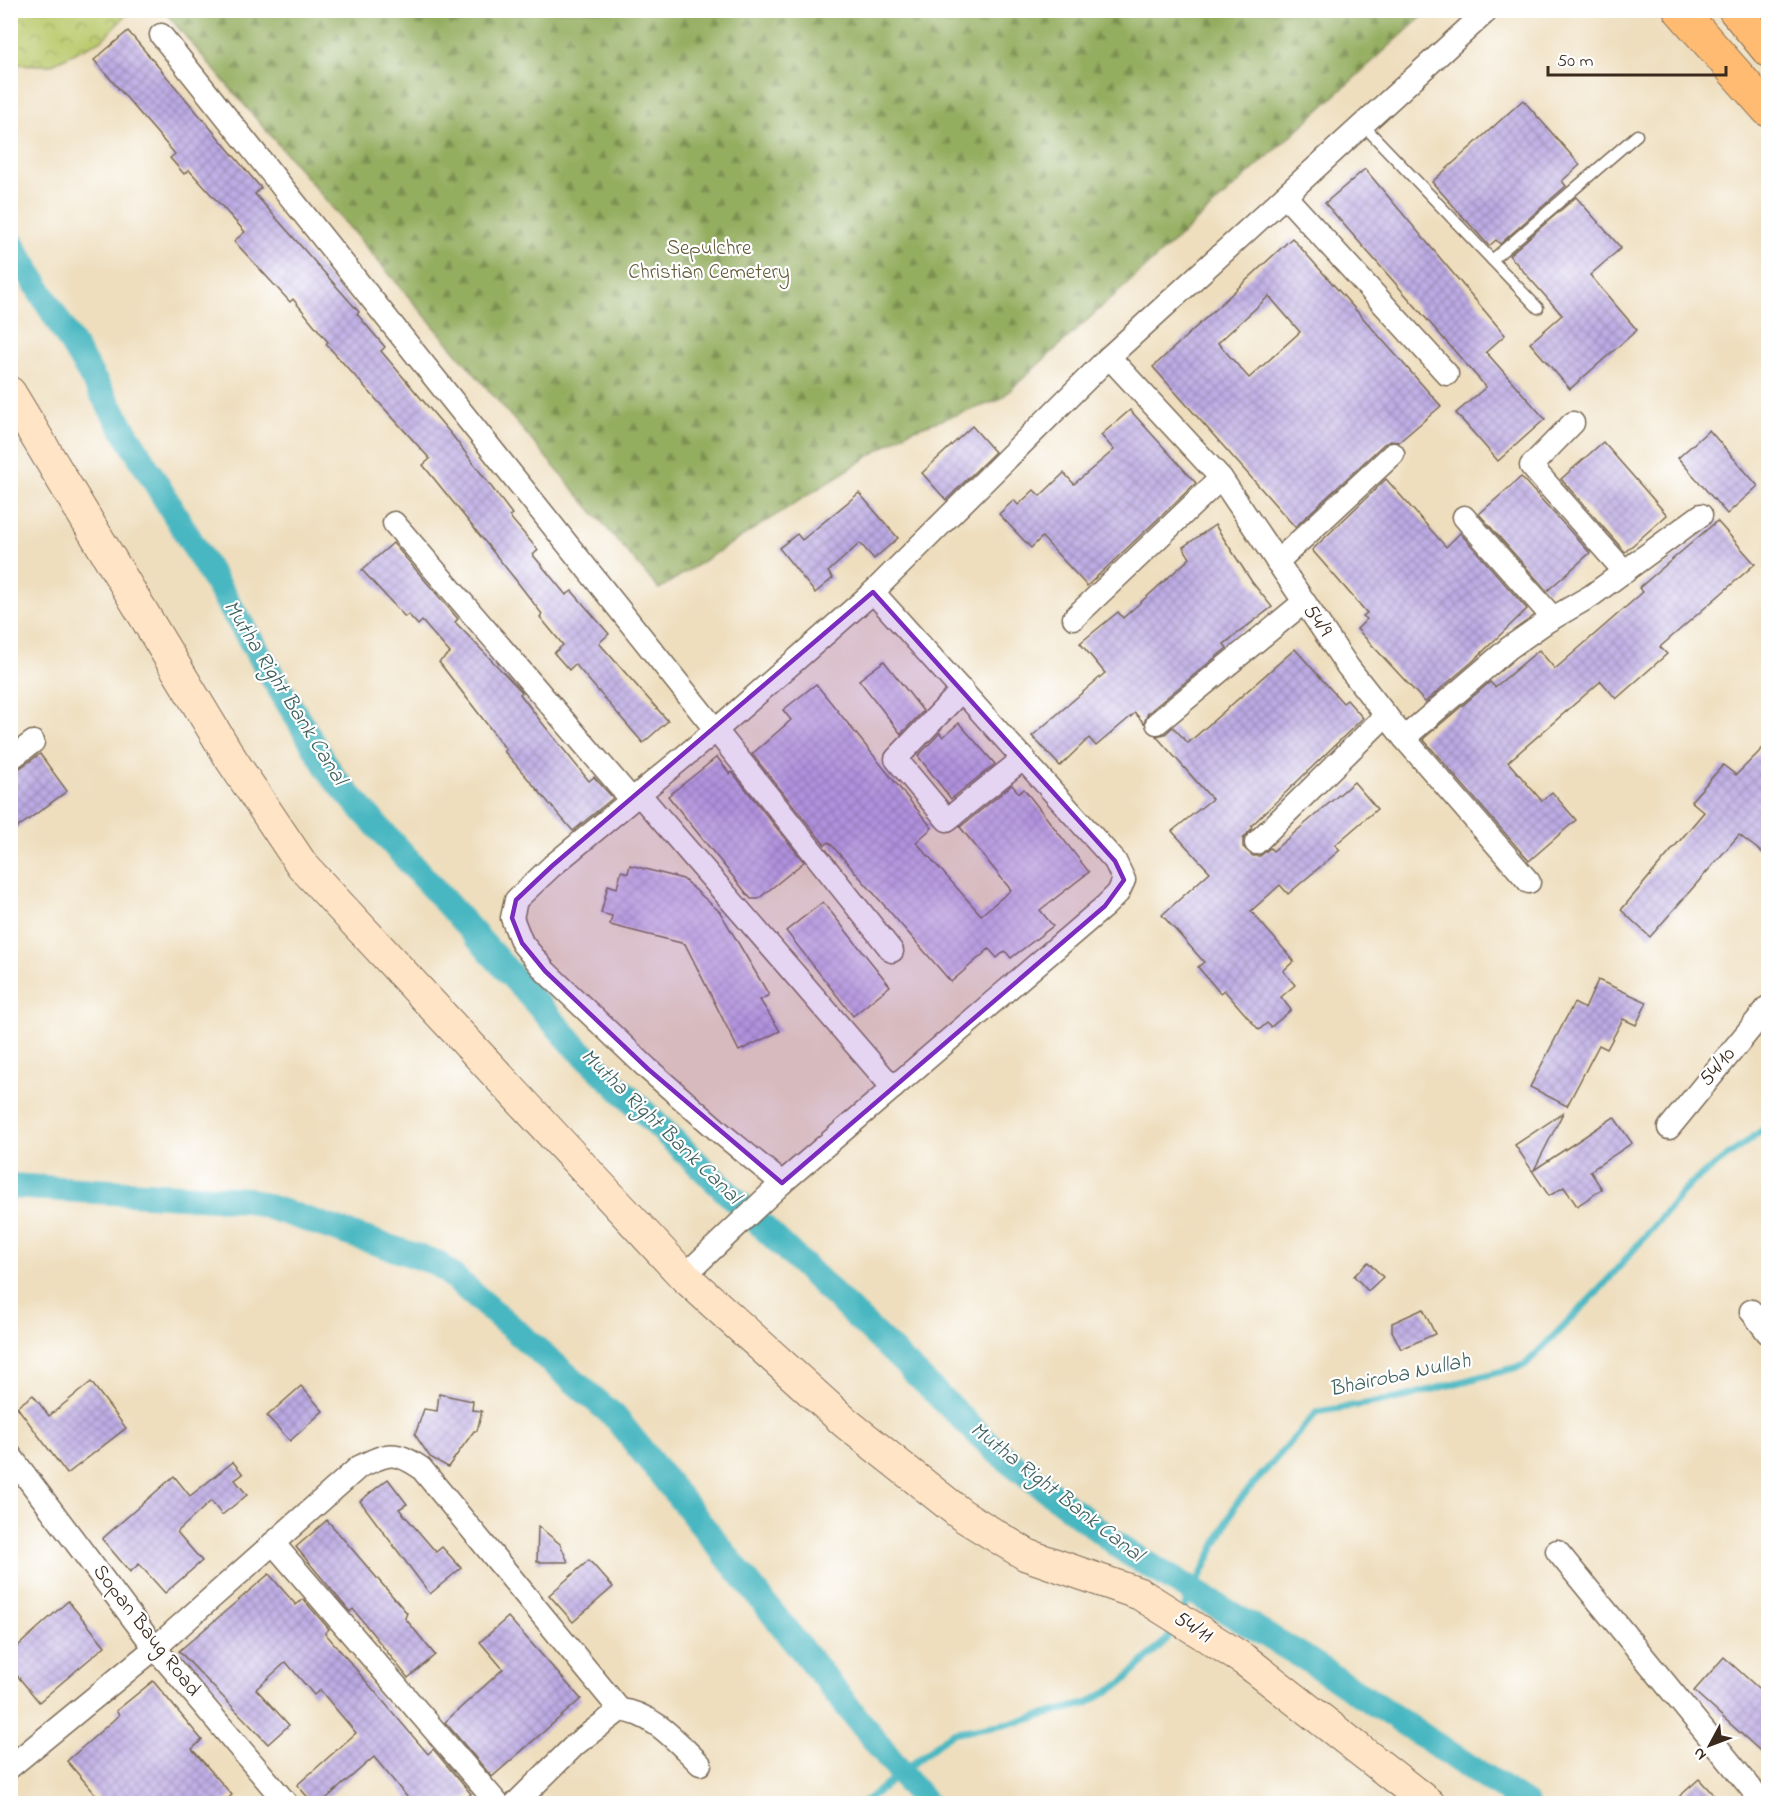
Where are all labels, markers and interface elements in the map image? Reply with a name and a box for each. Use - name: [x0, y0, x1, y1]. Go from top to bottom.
- scale bar: [1548, 39, 1726, 77]
- text: 50 m: [1557, 49, 1594, 75]
- park label: Sepulchre Christian Cemetery: [628, 234, 790, 290]
- water label: Mutha Right Bank Canal: [214, 594, 355, 794]
- street label: 54/9: [1295, 599, 1339, 644]
- street label: 54/10: [1693, 1041, 1743, 1093]
- water label: Mutha Right Bank Canal: [572, 1042, 749, 1214]
- water label: Bhairoba Nullah: [1327, 1345, 1474, 1407]
- water label: Mutha Right Bank Canal: [962, 1415, 1151, 1572]
- street label: Sopan Baug Road: [83, 1558, 207, 1705]
- street label: 54/11: [1168, 1605, 1218, 1652]
- north arrow: [1680, 1715, 1740, 1775]
- text: N: [1687, 1741, 1713, 1765]

